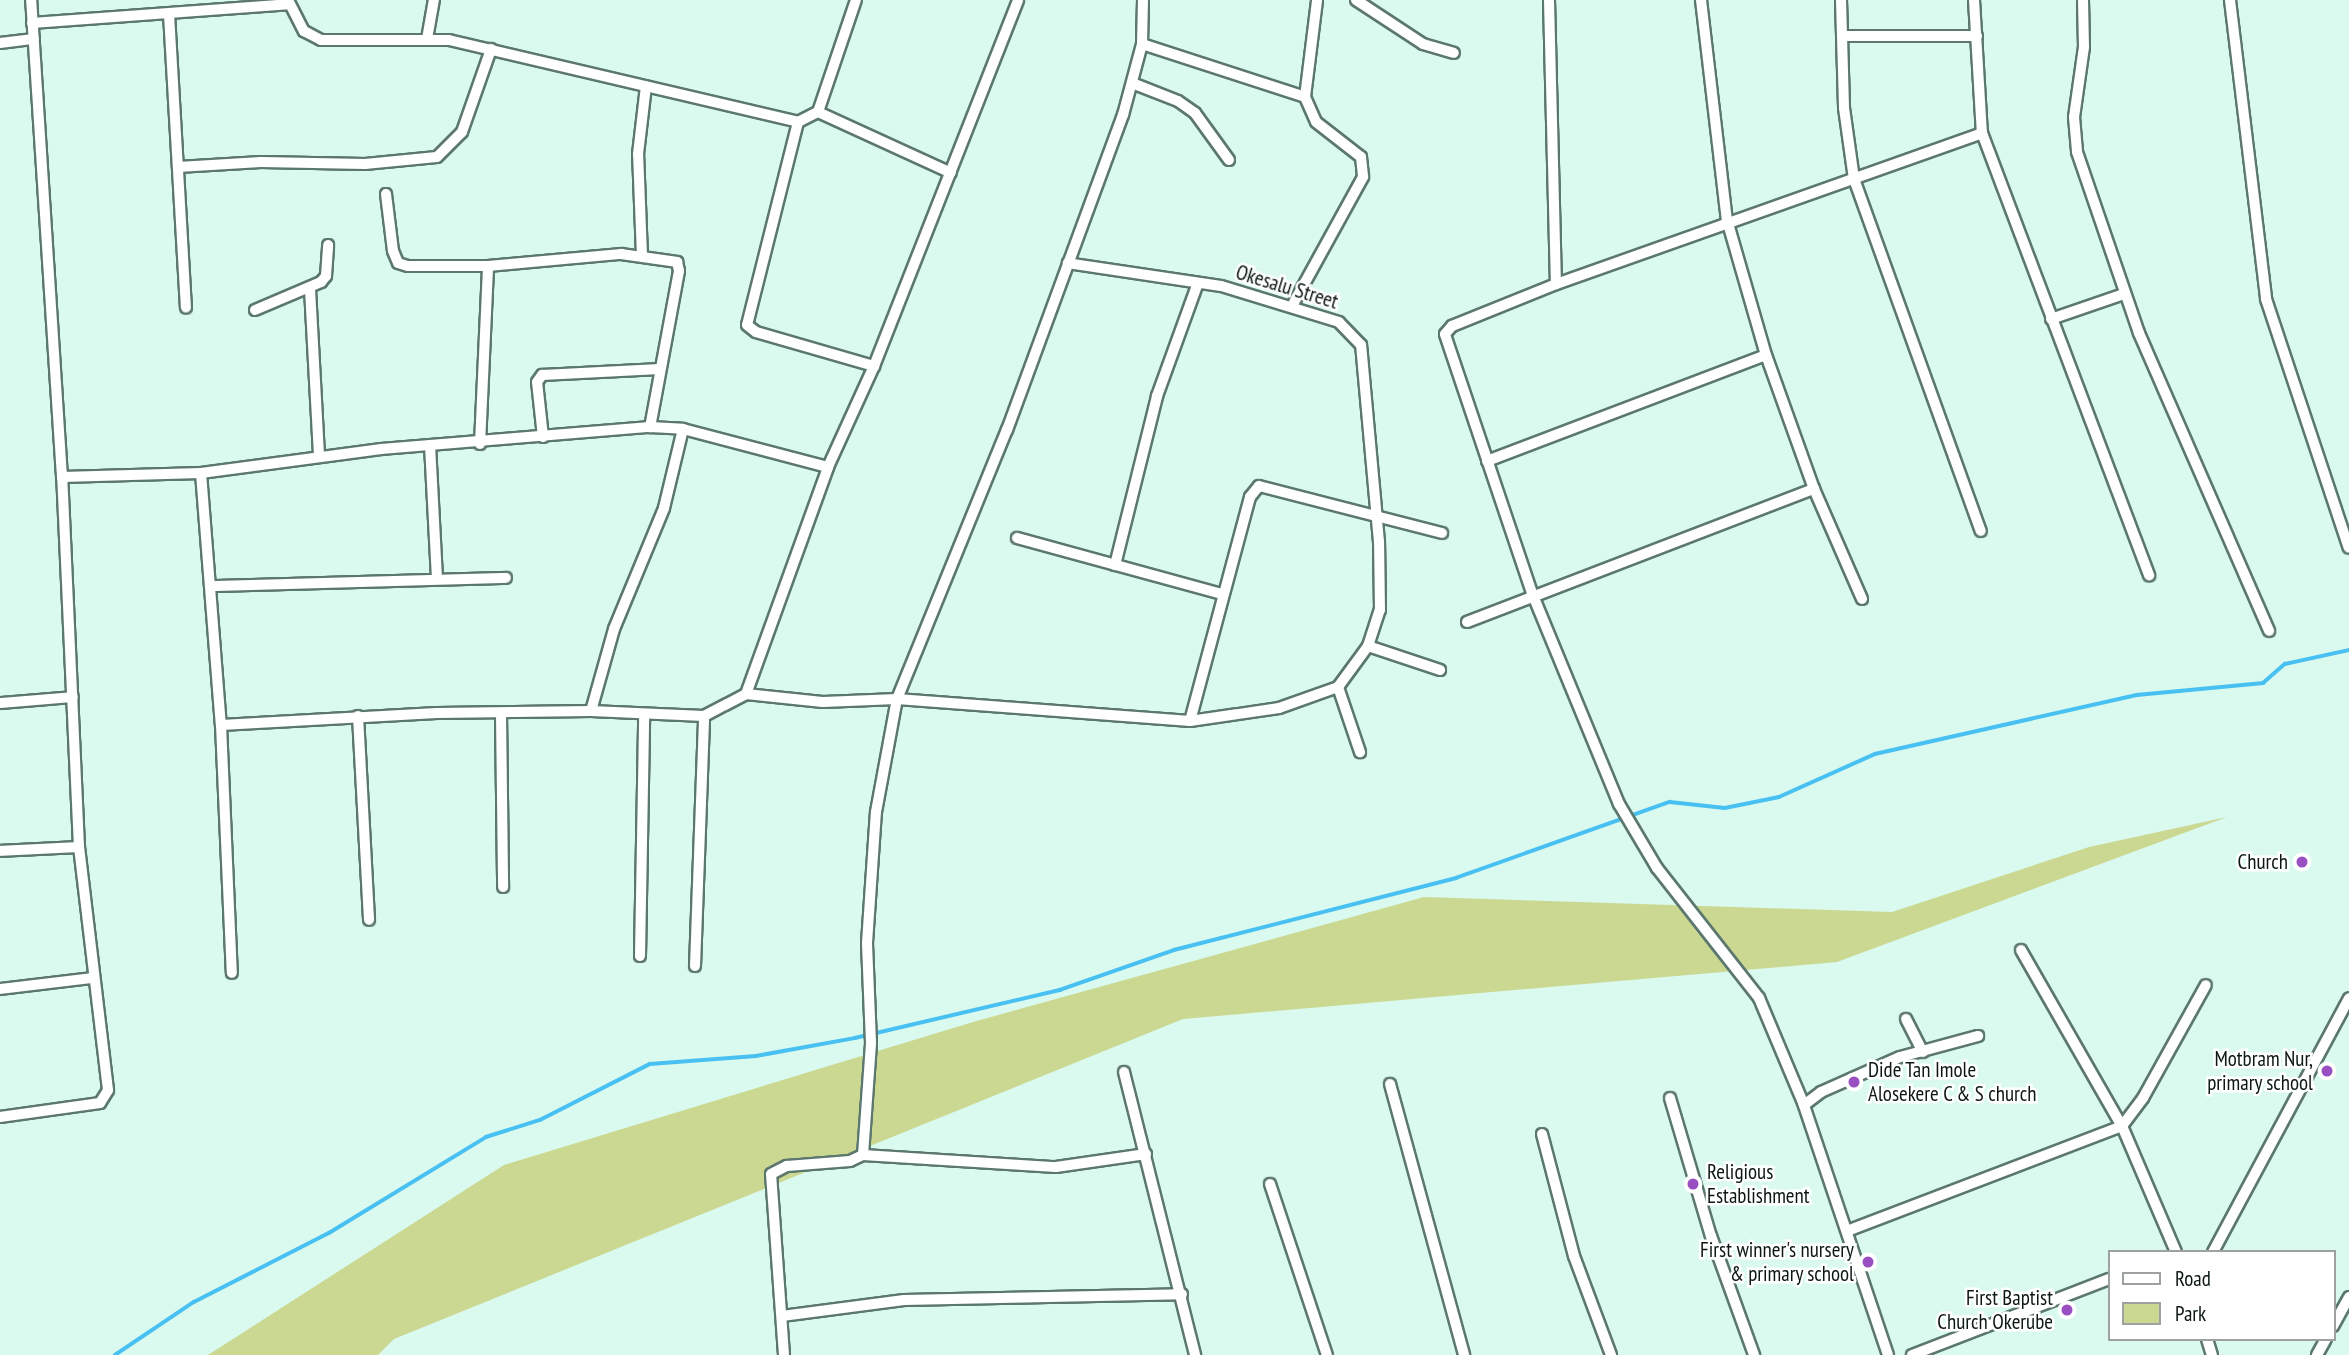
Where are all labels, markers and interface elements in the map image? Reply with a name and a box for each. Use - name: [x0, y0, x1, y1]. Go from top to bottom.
- street label: Okesalu Street: [1233, 260, 1341, 314]
- place label: Church: [2238, 849, 2288, 875]
- marker: Church: [2294, 854, 2310, 870]
- place label: Motbram Nur, primary school: [2207, 1046, 2313, 1096]
- place label: Dide Tan Imole Alosekere C & S church: [1868, 1057, 2037, 1107]
- marker: Motbram Nur, primary school: [2319, 1063, 2335, 1079]
- marker: Dide Tan Imole Alosekere C & S church: [1846, 1074, 1862, 1090]
- place label: Religious Establishment: [1707, 1159, 1810, 1209]
- marker: Religious Establishment: [1685, 1176, 1701, 1192]
- place label: First winner's nursery & primary school: [1700, 1237, 1854, 1287]
- legend: [2108, 1250, 2335, 1341]
- marker: First winner's nursery & primary school: [1860, 1254, 1876, 1270]
- text: Road: [2175, 1265, 2211, 1292]
- place label: First Baptist Church Okerube: [1937, 1285, 2053, 1335]
- text: Park: [2175, 1300, 2206, 1327]
- marker: First Baptist Church Okerube: [2059, 1302, 2075, 1318]

